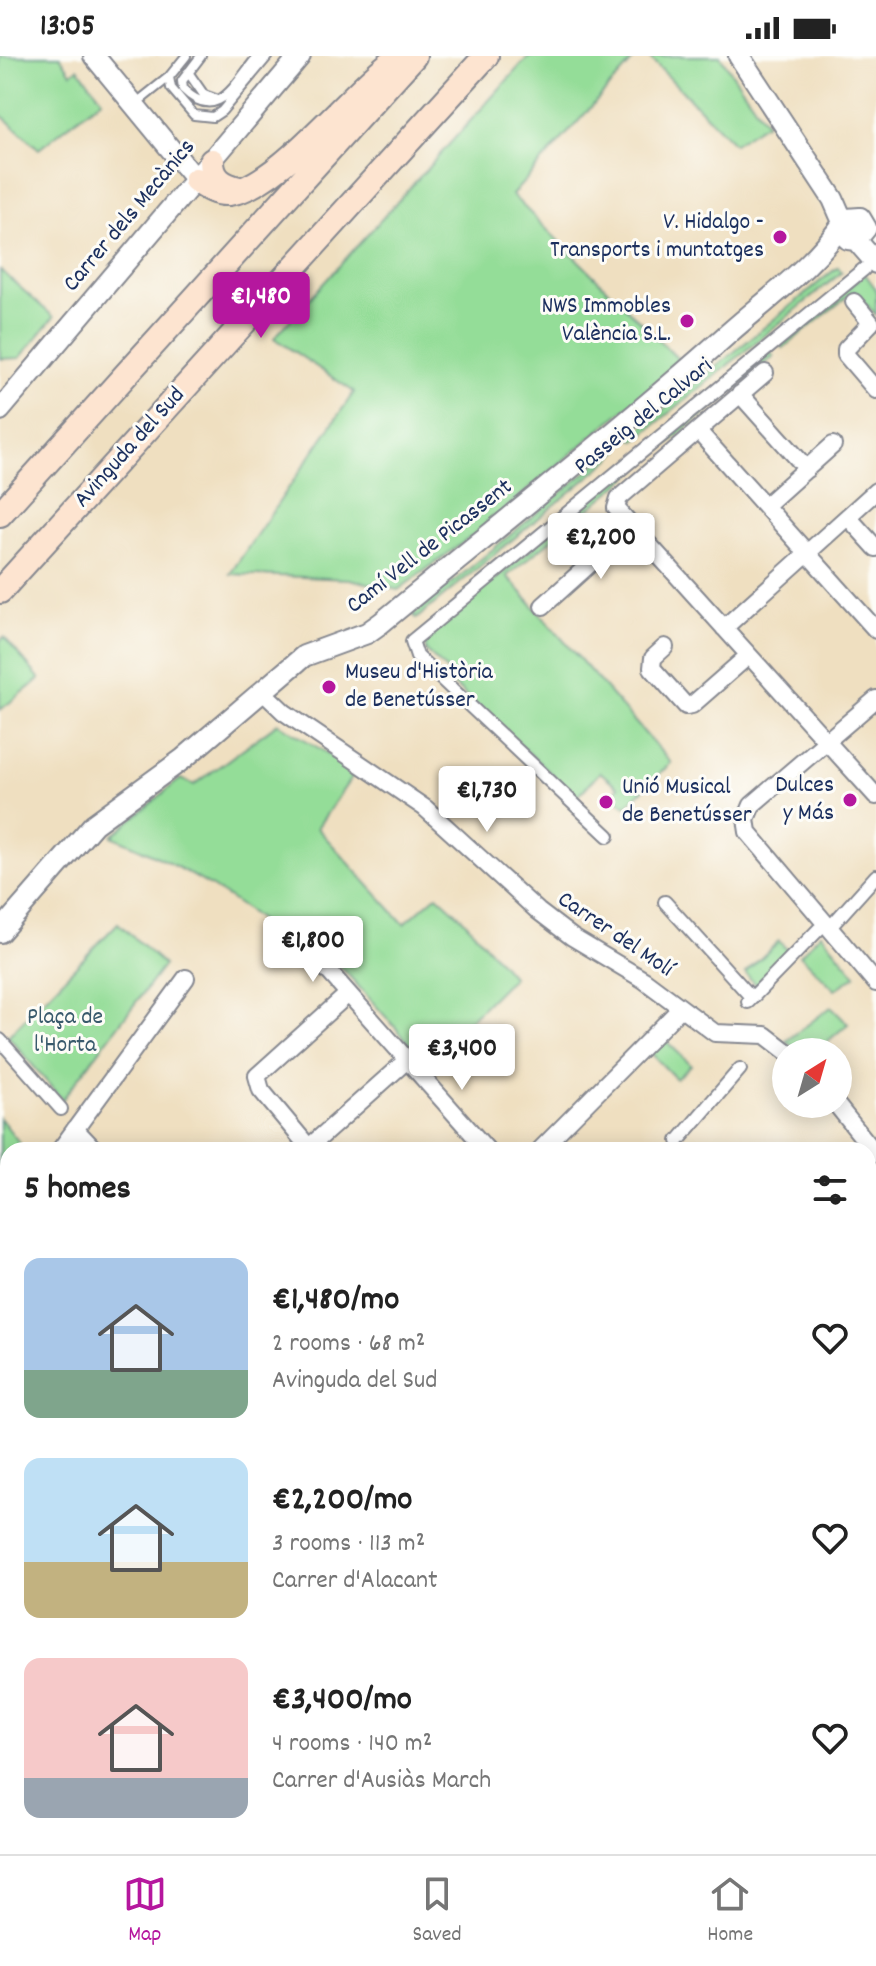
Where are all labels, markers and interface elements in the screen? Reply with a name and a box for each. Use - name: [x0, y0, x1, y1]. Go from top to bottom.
- text: 13:05: [40, 7, 95, 50]
- street label: Carrer dels Mecànics: [56, 132, 204, 300]
- place label: V. Hidalgo - Transports i muntatges: [550, 206, 764, 268]
- marker: V. Hidalgo - Transports i muntatges: [771, 228, 789, 246]
- pin: €1,480: [196, 272, 326, 340]
- text: €1,480: [231, 279, 291, 316]
- place label: NWS Immobles València S.L.: [541, 290, 671, 352]
- marker: NWS Immobles València S.L.: [678, 312, 696, 330]
- street label: Passeig del Calvari: [567, 350, 721, 484]
- street label: Avinguda del Sud: [66, 380, 194, 516]
- street label: Camí Vell de Picassent: [340, 471, 520, 623]
- pin: €2,200: [536, 513, 666, 581]
- text: €2,200: [566, 520, 636, 557]
- place label: Museu d'Història de Benetússer: [345, 656, 494, 718]
- marker: Museu d'Història de Benetússer: [320, 678, 338, 696]
- pin: €1,730: [422, 766, 552, 834]
- place label: Dulces y Más: [775, 769, 834, 831]
- place label: Unió Musical de Benetússer: [622, 771, 752, 833]
- text: €1,730: [457, 773, 517, 810]
- marker: Dulces y Más: [841, 791, 859, 809]
- marker: Unió Musical de Benetússer: [597, 793, 615, 811]
- street label: Carrer del Molí: [550, 884, 681, 987]
- pin: €1,800: [248, 916, 378, 984]
- text: €1,800: [281, 923, 345, 960]
- park label: Plaça de l'Horta: [27, 1001, 103, 1063]
- pin: €3,400: [397, 1024, 527, 1092]
- text: €3,400: [427, 1031, 497, 1068]
- north arrow: [772, 1038, 852, 1118]
- map controls: [772, 1038, 852, 1118]
- text: 5 homes: [24, 1166, 131, 1215]
- icon: filters: [808, 1168, 852, 1212]
- text: €1,480/mo: [272, 1277, 399, 1326]
- icon: home: [88, 1290, 184, 1386]
- icon: heart: [808, 1316, 852, 1360]
- text: 2 rooms · 68 m²: [272, 1326, 425, 1363]
- text: Avinguda del Sud: [272, 1363, 437, 1400]
- text: €2,200/mo: [272, 1477, 412, 1526]
- icon: home: [88, 1490, 184, 1586]
- icon: heart: [808, 1516, 852, 1560]
- text: 3 rooms · 113 m²: [272, 1526, 425, 1563]
- text: Carrer d'Alacant: [272, 1563, 438, 1600]
- text: €3,400/mo: [272, 1677, 412, 1726]
- icon: home: [88, 1690, 184, 1786]
- icon: heart: [808, 1716, 852, 1760]
- text: 4 rooms · 140 m²: [272, 1726, 432, 1763]
- text: Carrer d'Ausiàs March: [272, 1763, 491, 1800]
- tab: Map: [123, 1872, 167, 1951]
- tab: Saved: [412, 1872, 462, 1951]
- tab: Home: [707, 1872, 753, 1951]

